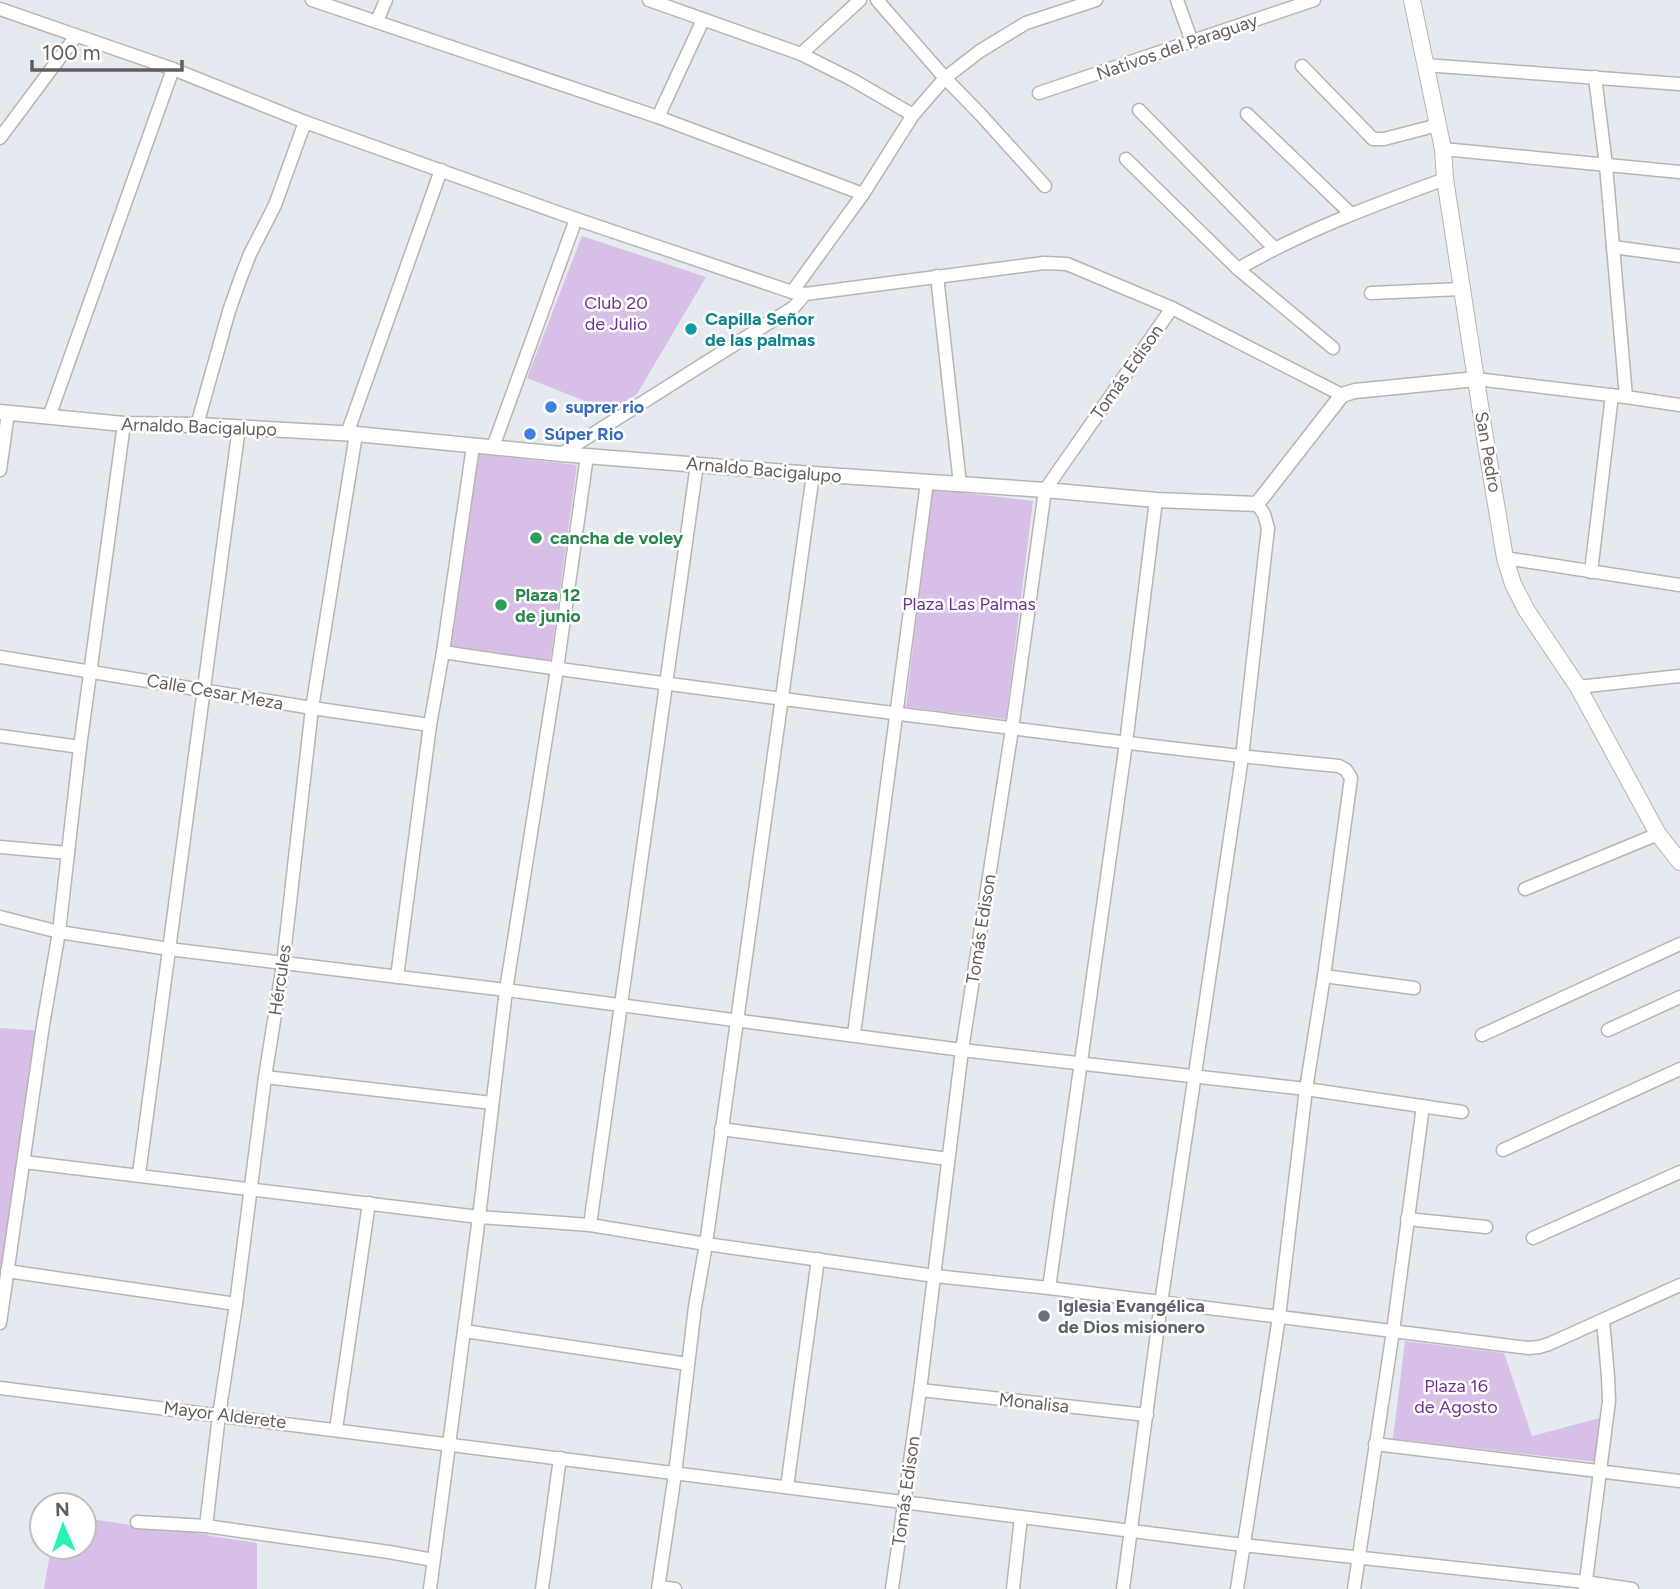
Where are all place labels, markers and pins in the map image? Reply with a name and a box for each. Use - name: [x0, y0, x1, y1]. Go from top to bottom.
- place label: Capilla Señor de las palmas: [705, 308, 816, 351]
- marker: Capilla Señor de las palmas: [683, 321, 699, 337]
- place label: suprer rio: [565, 396, 644, 418]
- marker: suprer rio: [543, 399, 559, 415]
- place label: Súper Rio: [544, 423, 624, 445]
- marker: Súper Rio: [522, 426, 538, 442]
- place label: cancha de voley: [550, 527, 684, 549]
- marker: cancha de voley: [528, 530, 544, 546]
- place label: Plaza 12 de junio: [515, 584, 581, 627]
- marker: Plaza 12 de junio: [493, 597, 509, 613]
- place label: Iglesia Evangélica de Dios misionero: [1058, 1295, 1205, 1338]
- marker: Iglesia Evangélica de Dios misionero: [1036, 1308, 1052, 1324]

